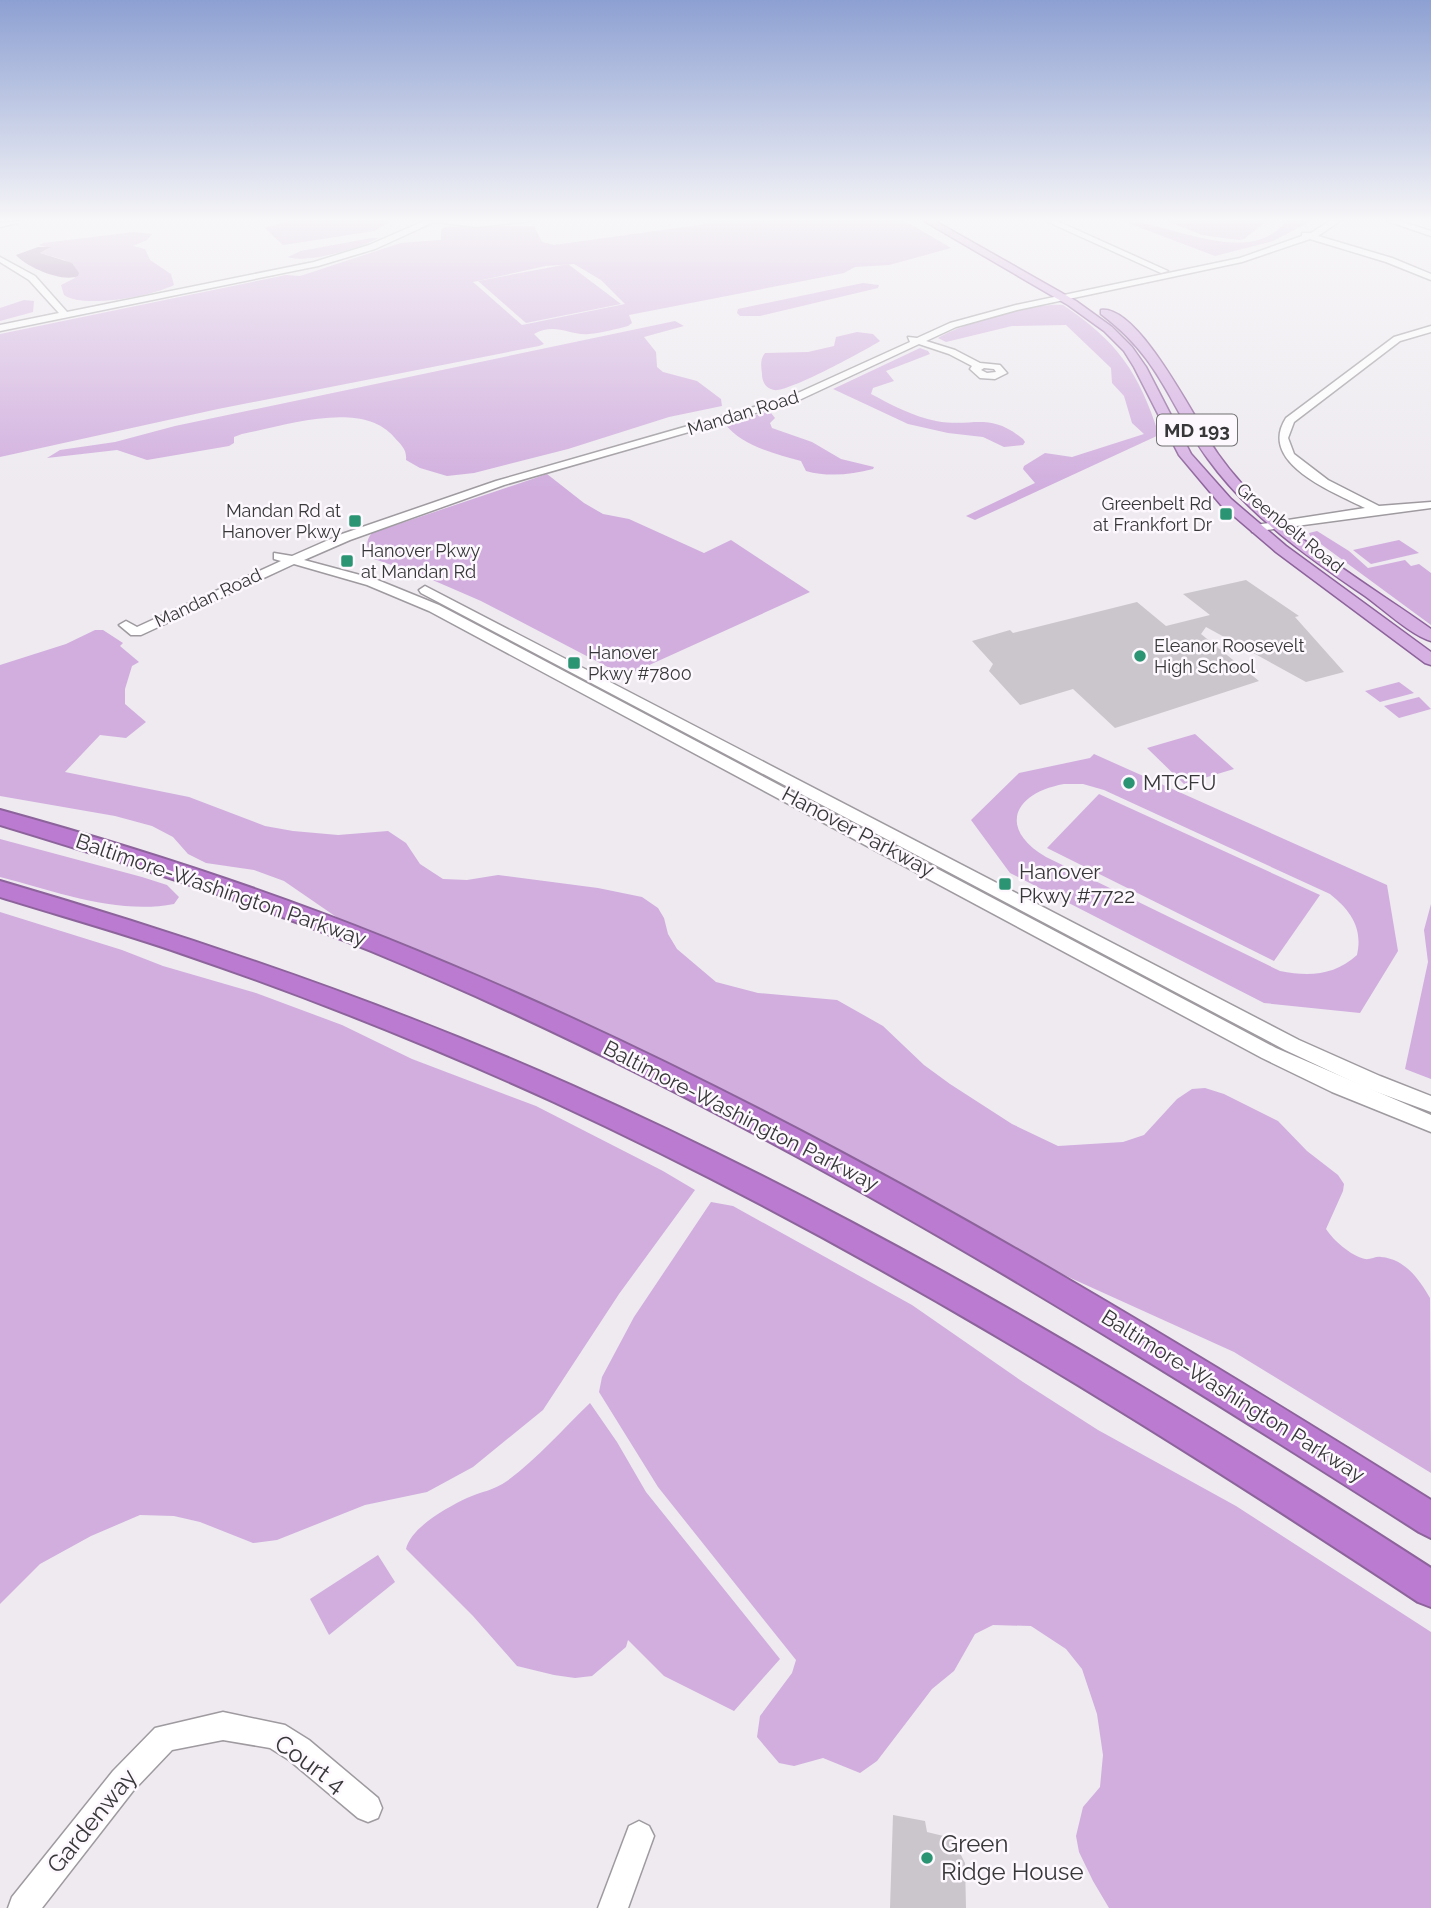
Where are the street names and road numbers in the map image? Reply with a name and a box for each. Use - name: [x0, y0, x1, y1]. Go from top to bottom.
- street label: Mandan Road: [685, 386, 801, 439]
- road number: MD 193: [1157, 414, 1237, 446]
- street label: Greenbelt Road: [1233, 478, 1348, 577]
- street label: Mandan Road: [151, 564, 264, 631]
- street label: Hanover Parkway: [778, 781, 939, 882]
- street label: Baltimore-Washington Parkway: [73, 828, 370, 951]
- street label: Baltimore-Washington Parkway: [599, 1035, 883, 1196]
- street label: Baltimore-Washington Parkway: [1097, 1304, 1369, 1487]
- street label: Court 4: [269, 1728, 351, 1799]
- street label: Gardenway: [41, 1763, 143, 1879]

